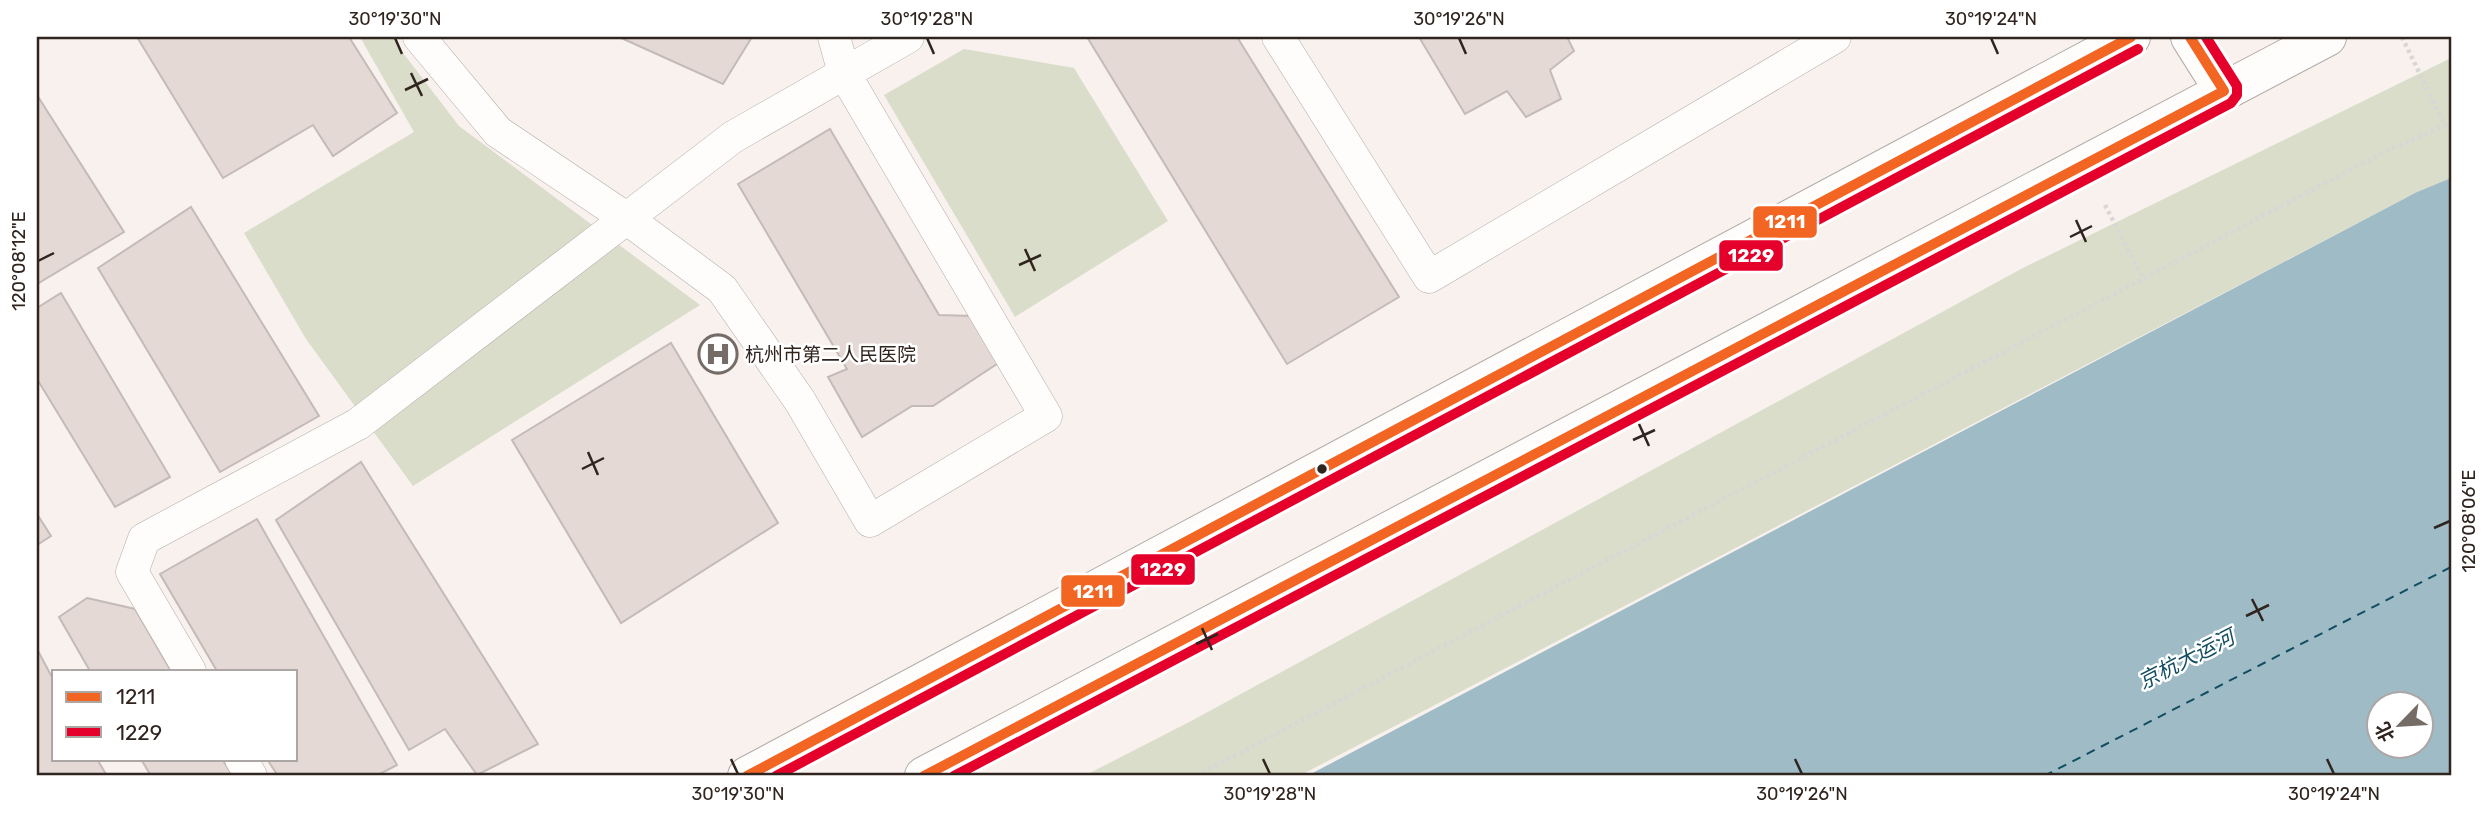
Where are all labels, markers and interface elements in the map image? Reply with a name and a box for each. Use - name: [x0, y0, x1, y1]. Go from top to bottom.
- text: 30°19'30"N: [348, 8, 442, 30]
- text: 30°19'28"N: [881, 8, 973, 30]
- text: 30°19'26"N: [1413, 8, 1505, 30]
- text: 30°19'24"N: [1945, 8, 2037, 30]
- line badge: 1211: [1752, 205, 1818, 239]
- text: 1211: [1765, 210, 1805, 233]
- text: 120°08'12"E: [8, 211, 30, 311]
- line badge: 1229: [1718, 239, 1784, 272]
- text: 1229: [1728, 244, 1774, 267]
- hospital icon: 杭州市第二人民医院: [697, 333, 739, 375]
- place label: 杭州市第二人民医院: [745, 343, 916, 366]
- unlabelled marker: [1315, 462, 1329, 476]
- text: 120°08'06"E: [2458, 470, 2480, 572]
- line badge: 1229: [1130, 553, 1196, 586]
- text: 1229: [1140, 558, 1186, 581]
- line badge: 1211: [1060, 574, 1126, 608]
- text: 1211: [1073, 580, 1113, 603]
- water label: 京杭大运河: [2134, 622, 2242, 694]
- legend: [52, 670, 298, 760]
- text: 1211: [116, 684, 155, 709]
- north arrow: [2366, 690, 2436, 760]
- text: 北: [2371, 718, 2399, 745]
- text: 1229: [116, 720, 162, 745]
- text: 30°19'30"N: [691, 783, 785, 805]
- text: 30°19'28"N: [1224, 783, 1316, 805]
- text: 30°19'26"N: [1756, 783, 1848, 805]
- text: 30°19'24"N: [2288, 783, 2380, 805]

